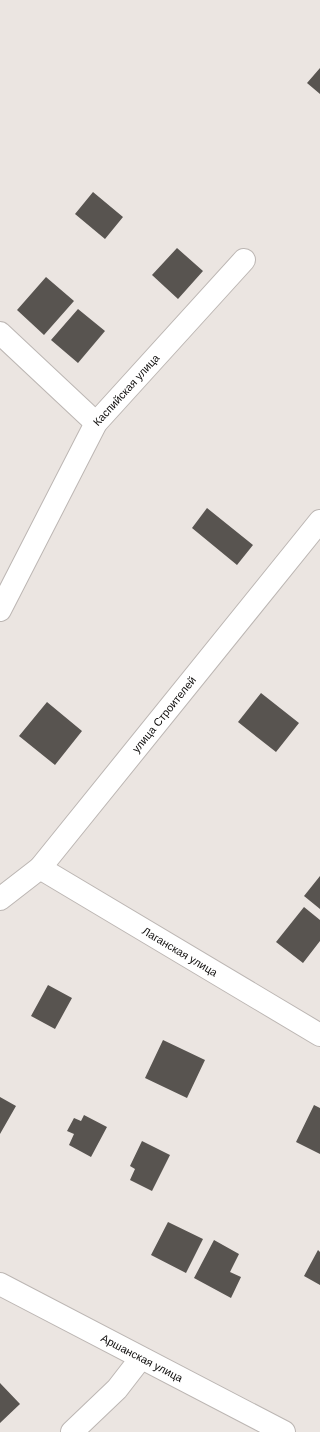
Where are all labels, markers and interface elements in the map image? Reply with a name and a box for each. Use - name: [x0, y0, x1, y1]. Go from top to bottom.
- street label: Каспийская улица: [91, 351, 162, 428]
- street label: улица Строителей: [130, 674, 198, 755]
- street label: Лаганская улица: [140, 924, 220, 979]
- street label: Аршанская улица: [99, 1332, 186, 1385]

